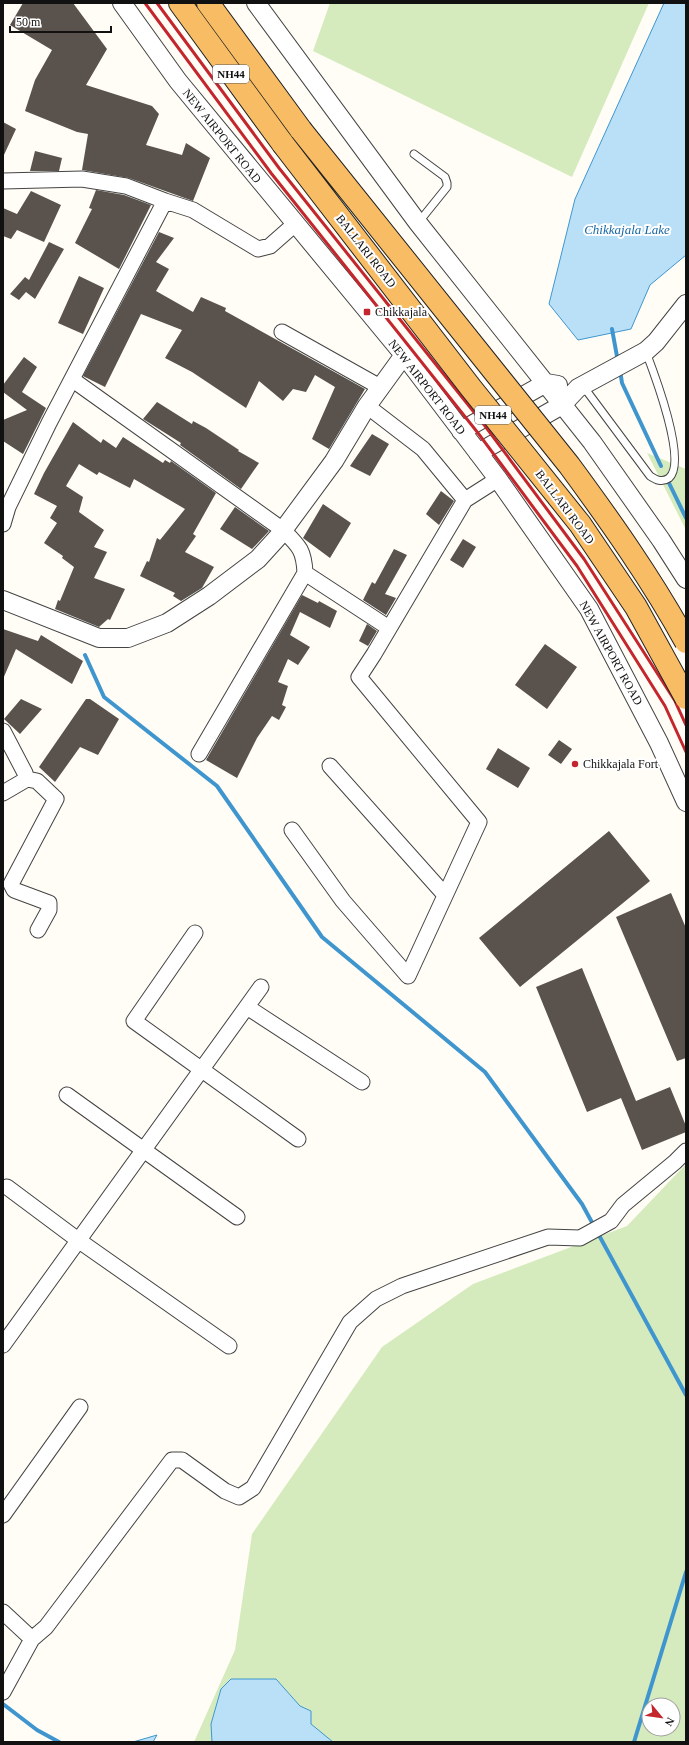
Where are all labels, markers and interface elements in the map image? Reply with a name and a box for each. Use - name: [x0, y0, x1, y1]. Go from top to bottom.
- scale bar: [10, 8, 111, 34]
- text: 50 m: [16, 15, 41, 29]
- road number: NH44: [213, 65, 249, 83]
- street label: NEW AIRPORT ROAD: [180, 86, 264, 186]
- street label: BALLARI ROAD: [333, 212, 399, 291]
- water label: Chikkajala Lake: [584, 222, 670, 237]
- place label: Chikkajala: [375, 305, 428, 319]
- marker: Chikkajala: [362, 307, 372, 317]
- street label: NEW AIRPORT ROAD: [386, 337, 469, 438]
- road number: NH44: [475, 406, 511, 424]
- street label: BALLARI ROAD: [533, 467, 598, 547]
- street label: NEW AIRPORT ROAD: [577, 599, 646, 708]
- place label: Chikkajala Fort: [583, 757, 659, 771]
- marker: Chikkajala Fort: [570, 759, 580, 769]
- north arrow: [641, 1697, 681, 1737]
- text: N: [663, 1715, 677, 1728]

